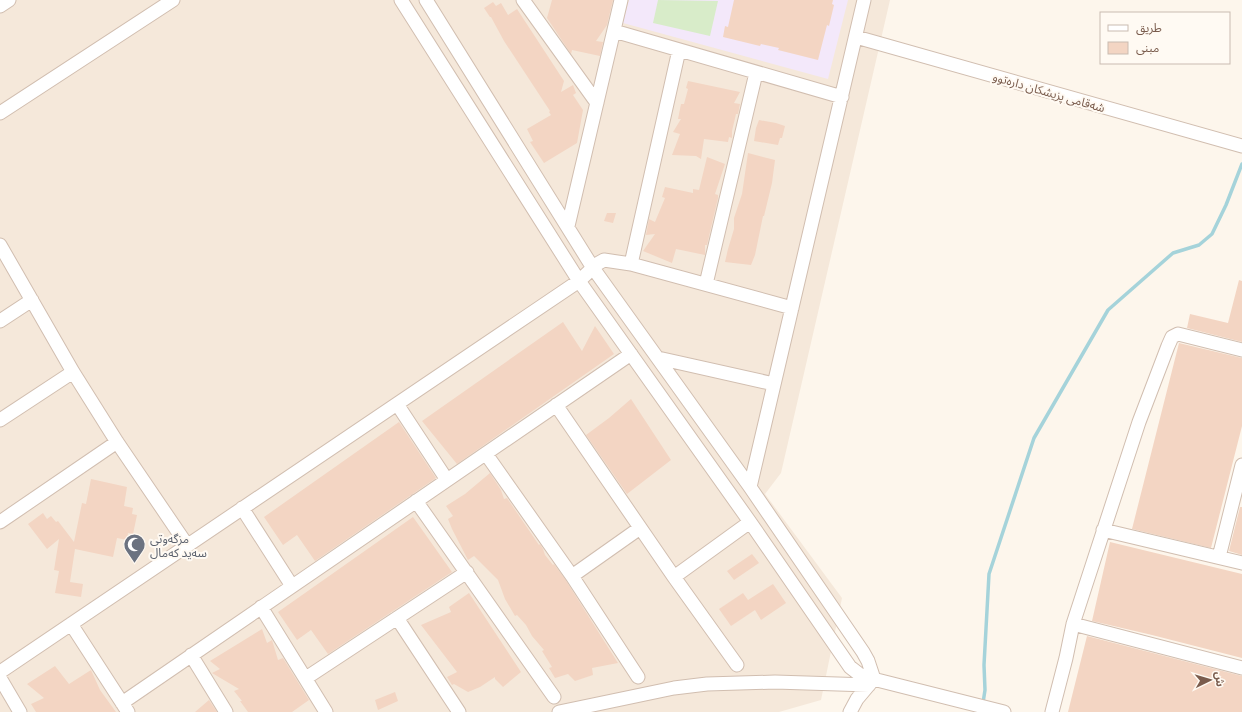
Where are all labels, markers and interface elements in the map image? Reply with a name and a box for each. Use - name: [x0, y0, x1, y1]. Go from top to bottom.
- legend: [1100, 12, 1230, 64]
- text: طريق: [1136, 20, 1162, 36]
- text: مبنى: [1136, 40, 1159, 55]
- street label: شەقامی پزیشکان دارەتوو: [991, 69, 1107, 116]
- place label: مزگەوتی سەید کەمال: [150, 531, 207, 560]
- mosque icon: مزگەوتی سەید کەمال: [121, 532, 147, 565]
- north arrow: [1190, 660, 1230, 700]
- text: ش: [1212, 671, 1228, 687]

